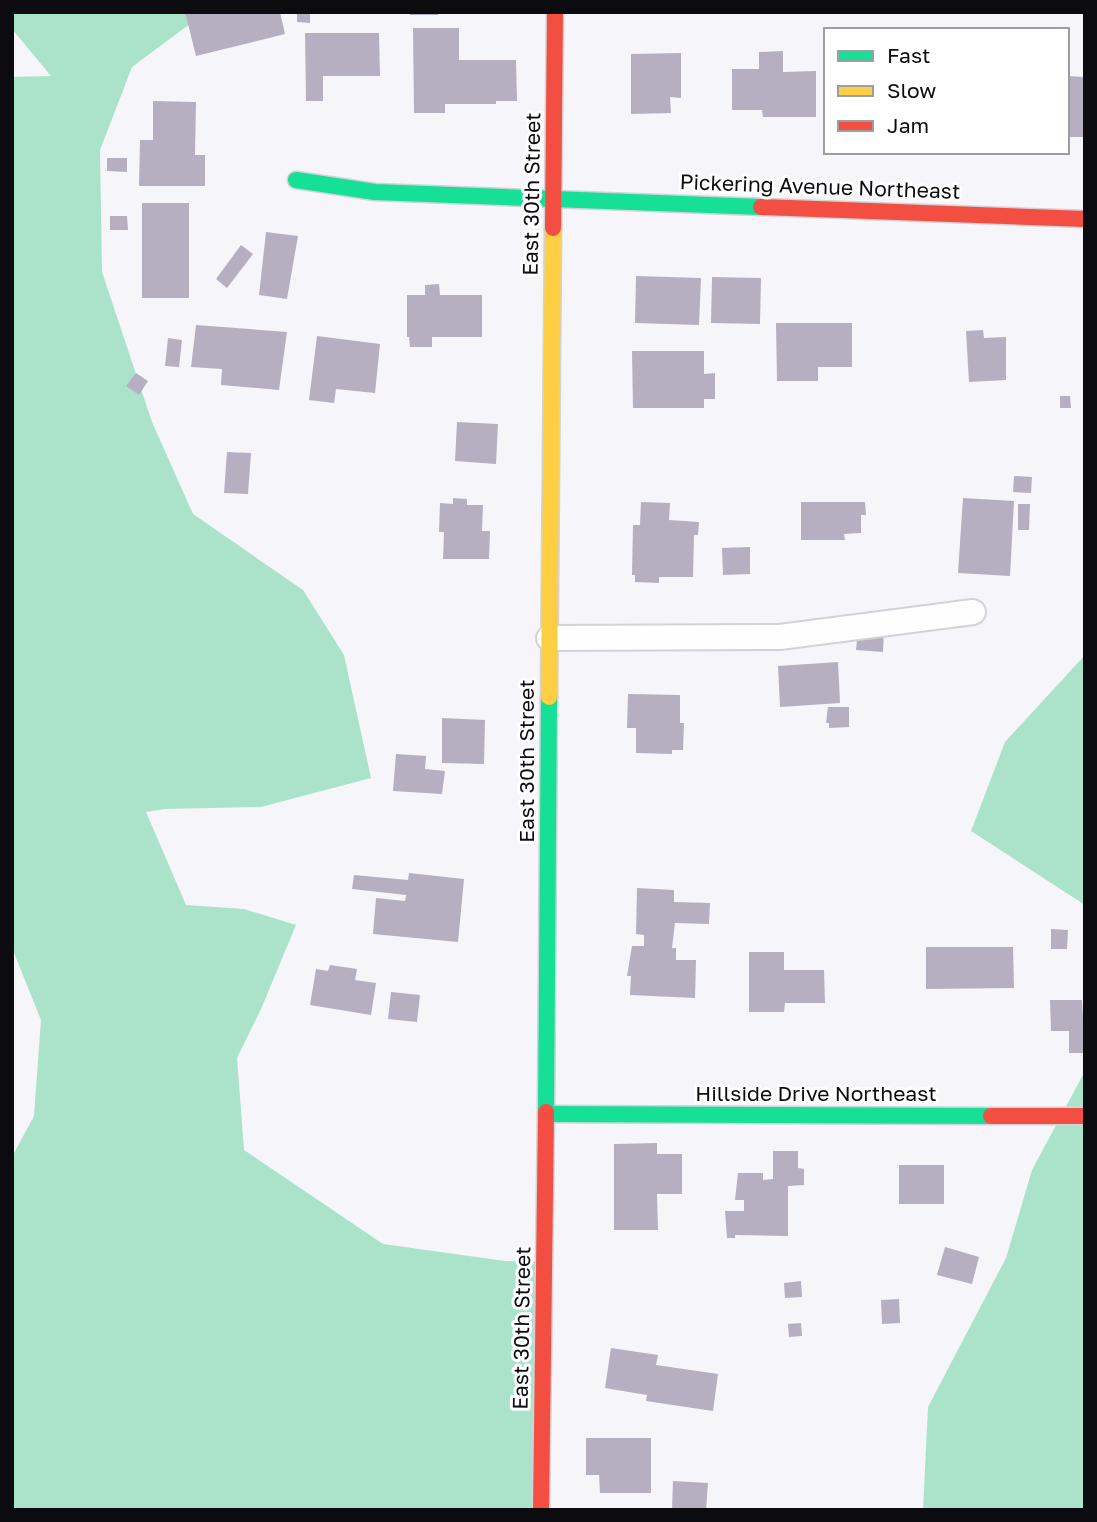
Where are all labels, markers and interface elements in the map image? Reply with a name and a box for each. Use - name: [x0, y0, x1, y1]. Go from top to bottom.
- legend: [824, 28, 1069, 154]
- text: Fast: [887, 42, 930, 68]
- text: Slow: [887, 77, 936, 103]
- street label: East 30th Street: [517, 112, 545, 276]
- text: Jam: [887, 112, 929, 138]
- street label: Pickering Avenue Northeast: [679, 168, 961, 204]
- street label: East 30th Street: [513, 679, 539, 843]
- street label: Hillside Drive Northeast: [695, 1080, 937, 1106]
- street label: East 30th Street: [507, 1246, 535, 1410]

